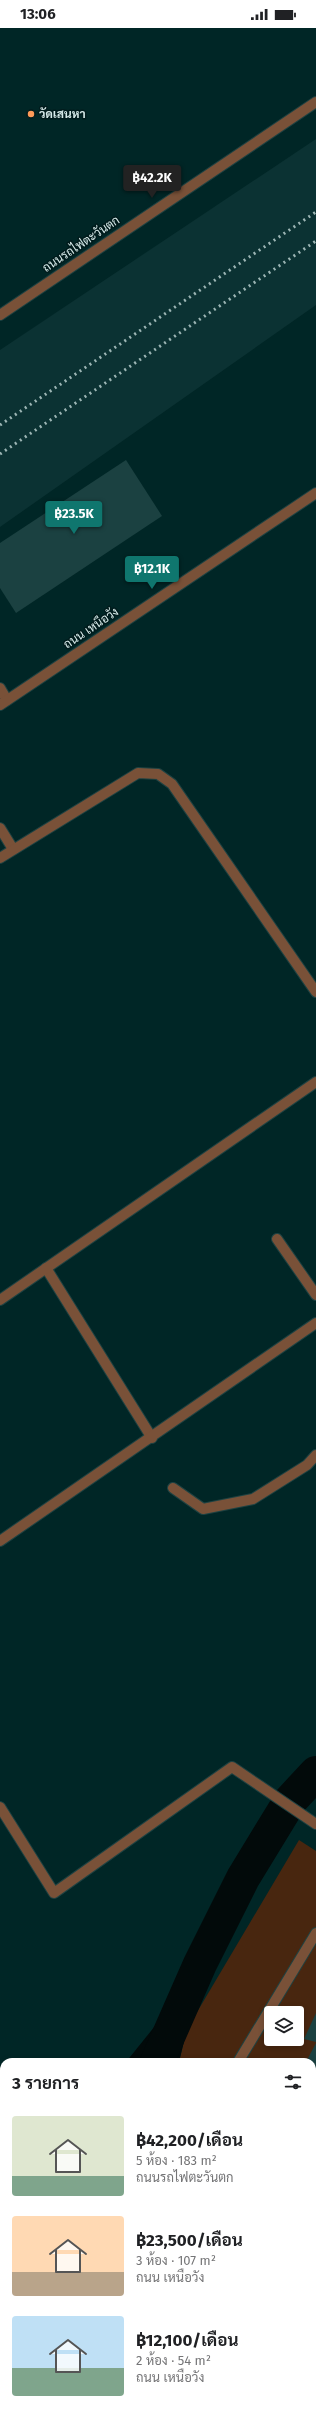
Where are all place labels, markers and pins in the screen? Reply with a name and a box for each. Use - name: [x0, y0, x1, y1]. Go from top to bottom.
- place label: วัดเสนหา: [39, 107, 86, 121]
- marker: วัดเสนหา: [26, 109, 36, 119]
- pin: ฿42.2K: [119, 165, 185, 199]
- pin: ฿23.5K: [41, 501, 107, 535]
- pin: ฿12.1K: [119, 556, 185, 590]

